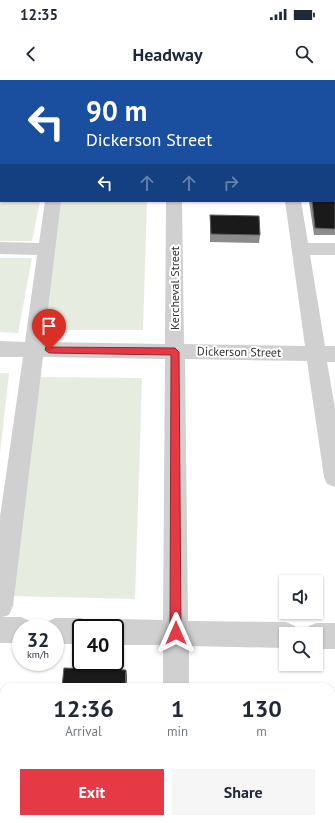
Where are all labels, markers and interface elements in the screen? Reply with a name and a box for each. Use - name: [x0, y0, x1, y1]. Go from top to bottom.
- text: 12:35: [20, 5, 58, 24]
- icon: back: [20, 43, 42, 65]
- text: Headway: [132, 43, 203, 66]
- icon: search: [293, 43, 315, 65]
- text: 90 m: [86, 92, 147, 129]
- icon: left: [20, 96, 72, 148]
- text: Dickerson Street: [86, 128, 212, 151]
- icon: left: [94, 172, 116, 194]
- icon: ahead: [136, 172, 158, 194]
- icon: ahead: [178, 172, 200, 194]
- icon: right: [220, 172, 242, 194]
- street label: Kercheval Street: [167, 246, 182, 330]
- pin: [32, 309, 66, 350]
- icon: arrive: [38, 315, 60, 337]
- street label: Dickerson Street: [197, 343, 281, 360]
- map controls: [279, 575, 323, 671]
- button: sound: [279, 575, 323, 619]
- position arrow: [155, 612, 197, 654]
- speed limit sign: 40: [72, 619, 124, 671]
- text: 32: [27, 627, 49, 653]
- button: search: [279, 627, 323, 671]
- text: km/h: [27, 648, 49, 661]
- text: 12:36: [53, 693, 114, 724]
- text: 1: [171, 693, 184, 724]
- text: 130: [241, 693, 282, 724]
- text: Arrival: [65, 723, 102, 740]
- text: min: [167, 723, 188, 740]
- text: m: [256, 723, 267, 740]
- button: Exit: [20, 769, 164, 815]
- button: Share: [172, 769, 315, 815]

